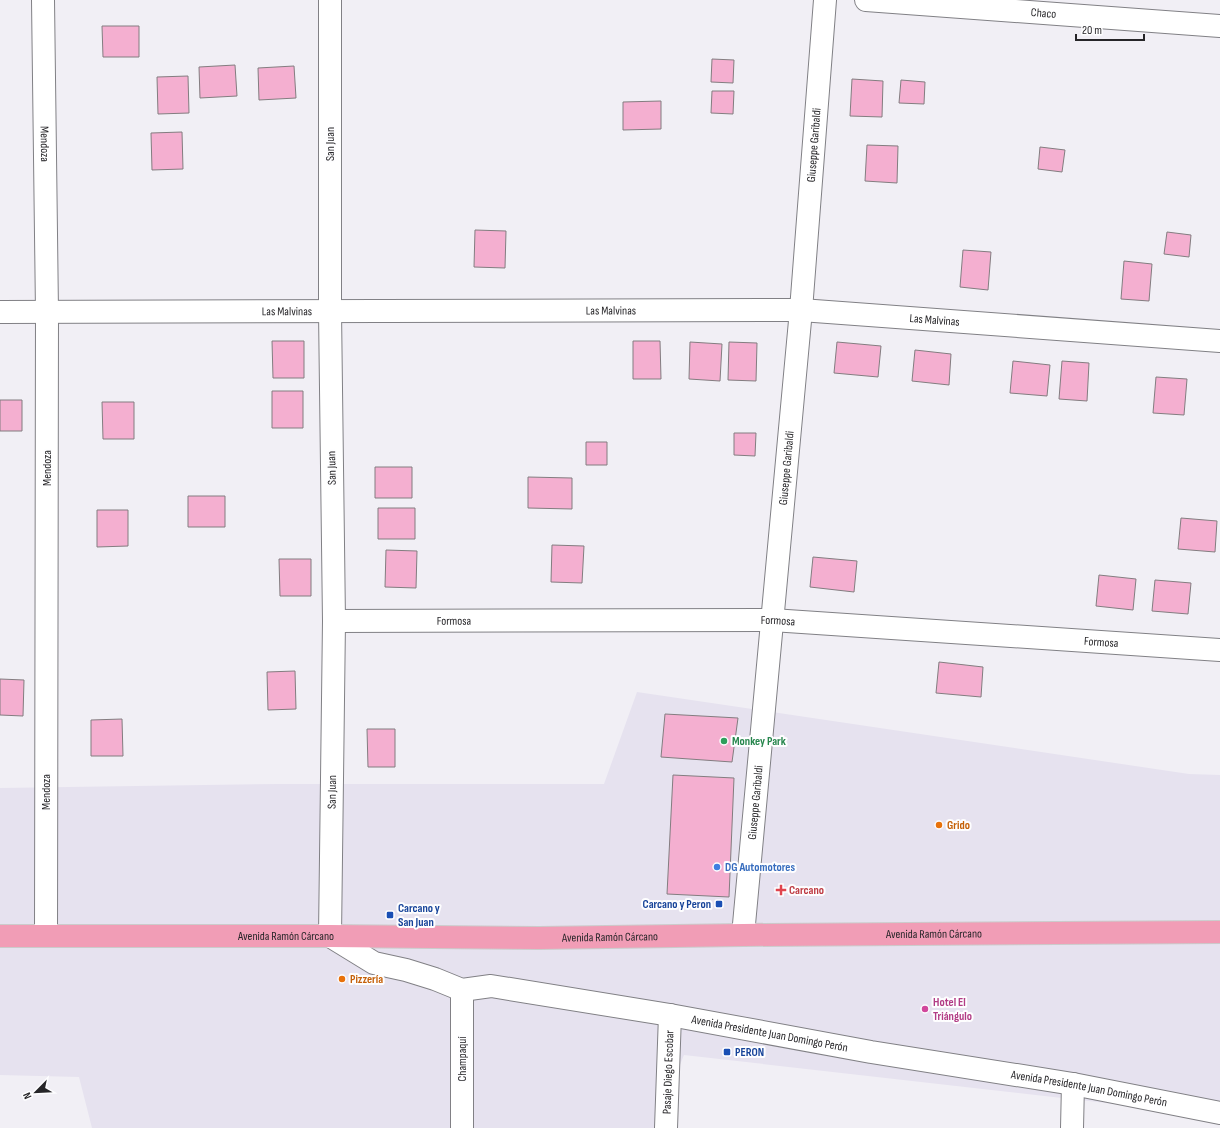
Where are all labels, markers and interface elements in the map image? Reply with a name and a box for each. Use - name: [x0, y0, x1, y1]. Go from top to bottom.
- street label: Chaco: [1030, 5, 1057, 21]
- scale bar: [1076, 16, 1144, 42]
- text: 20 m: [1082, 23, 1102, 38]
- street label: Giuseppe Garibaldi: [803, 107, 824, 183]
- street label: Mendoza: [37, 126, 53, 162]
- street label: San Juan: [323, 127, 338, 161]
- street label: Las Malvinas: [586, 303, 636, 318]
- street label: Las Malvinas: [262, 304, 312, 319]
- street label: Las Malvinas: [909, 311, 960, 329]
- street label: Giuseppe Garibaldi: [775, 430, 797, 506]
- street label: Mendoza: [40, 450, 55, 486]
- street label: San Juan: [324, 451, 340, 485]
- street label: Formosa: [761, 612, 796, 629]
- street label: Formosa: [437, 613, 472, 628]
- street label: Formosa: [1084, 633, 1119, 651]
- place label: Monkey Park: [732, 734, 786, 749]
- marker: Monkey Park: [719, 736, 729, 746]
- street label: Giuseppe Garibaldi: [744, 765, 766, 840]
- street label: Mendoza: [39, 774, 54, 810]
- street label: San Juan: [324, 775, 340, 809]
- place label: Grido: [947, 818, 970, 833]
- marker: Grido: [934, 820, 944, 830]
- place label: DG Automotores: [725, 860, 795, 875]
- marker: DG Automotores: [712, 862, 722, 872]
- place label: Carcano: [789, 883, 824, 898]
- marker: Carcano: [776, 885, 786, 895]
- place label: Carcano y Peron: [643, 897, 711, 912]
- marker: Carcano y Peron: [714, 899, 724, 909]
- place label: Carcano y San Juan: [398, 901, 440, 930]
- marker: Carcano y San Juan: [385, 910, 395, 920]
- street label: Avenida Ramón Cárcano: [885, 926, 982, 942]
- street label: Avenida Ramón Cárcano: [237, 928, 334, 944]
- street label: Avenida Ramón Cárcano: [561, 929, 658, 945]
- place label: Pizzería: [350, 972, 383, 987]
- marker: Pizzería: [337, 974, 347, 984]
- place label: Hotel El Triángulo: [933, 995, 972, 1024]
- marker: Hotel El Triángulo: [920, 1004, 930, 1014]
- street label: Avenida Presidente Juan Domingo Perón: [689, 1011, 849, 1055]
- street label: Pasaje Diego Escobar: [659, 1029, 677, 1114]
- street label: Champaquí: [455, 1036, 470, 1082]
- place label: PERON: [735, 1045, 764, 1060]
- marker: PERON: [722, 1047, 732, 1057]
- street label: Avenida Presidente Juan Domingo Perón: [1009, 1067, 1169, 1110]
- north arrow: [16, 1072, 56, 1112]
- text: N: [20, 1090, 34, 1101]

